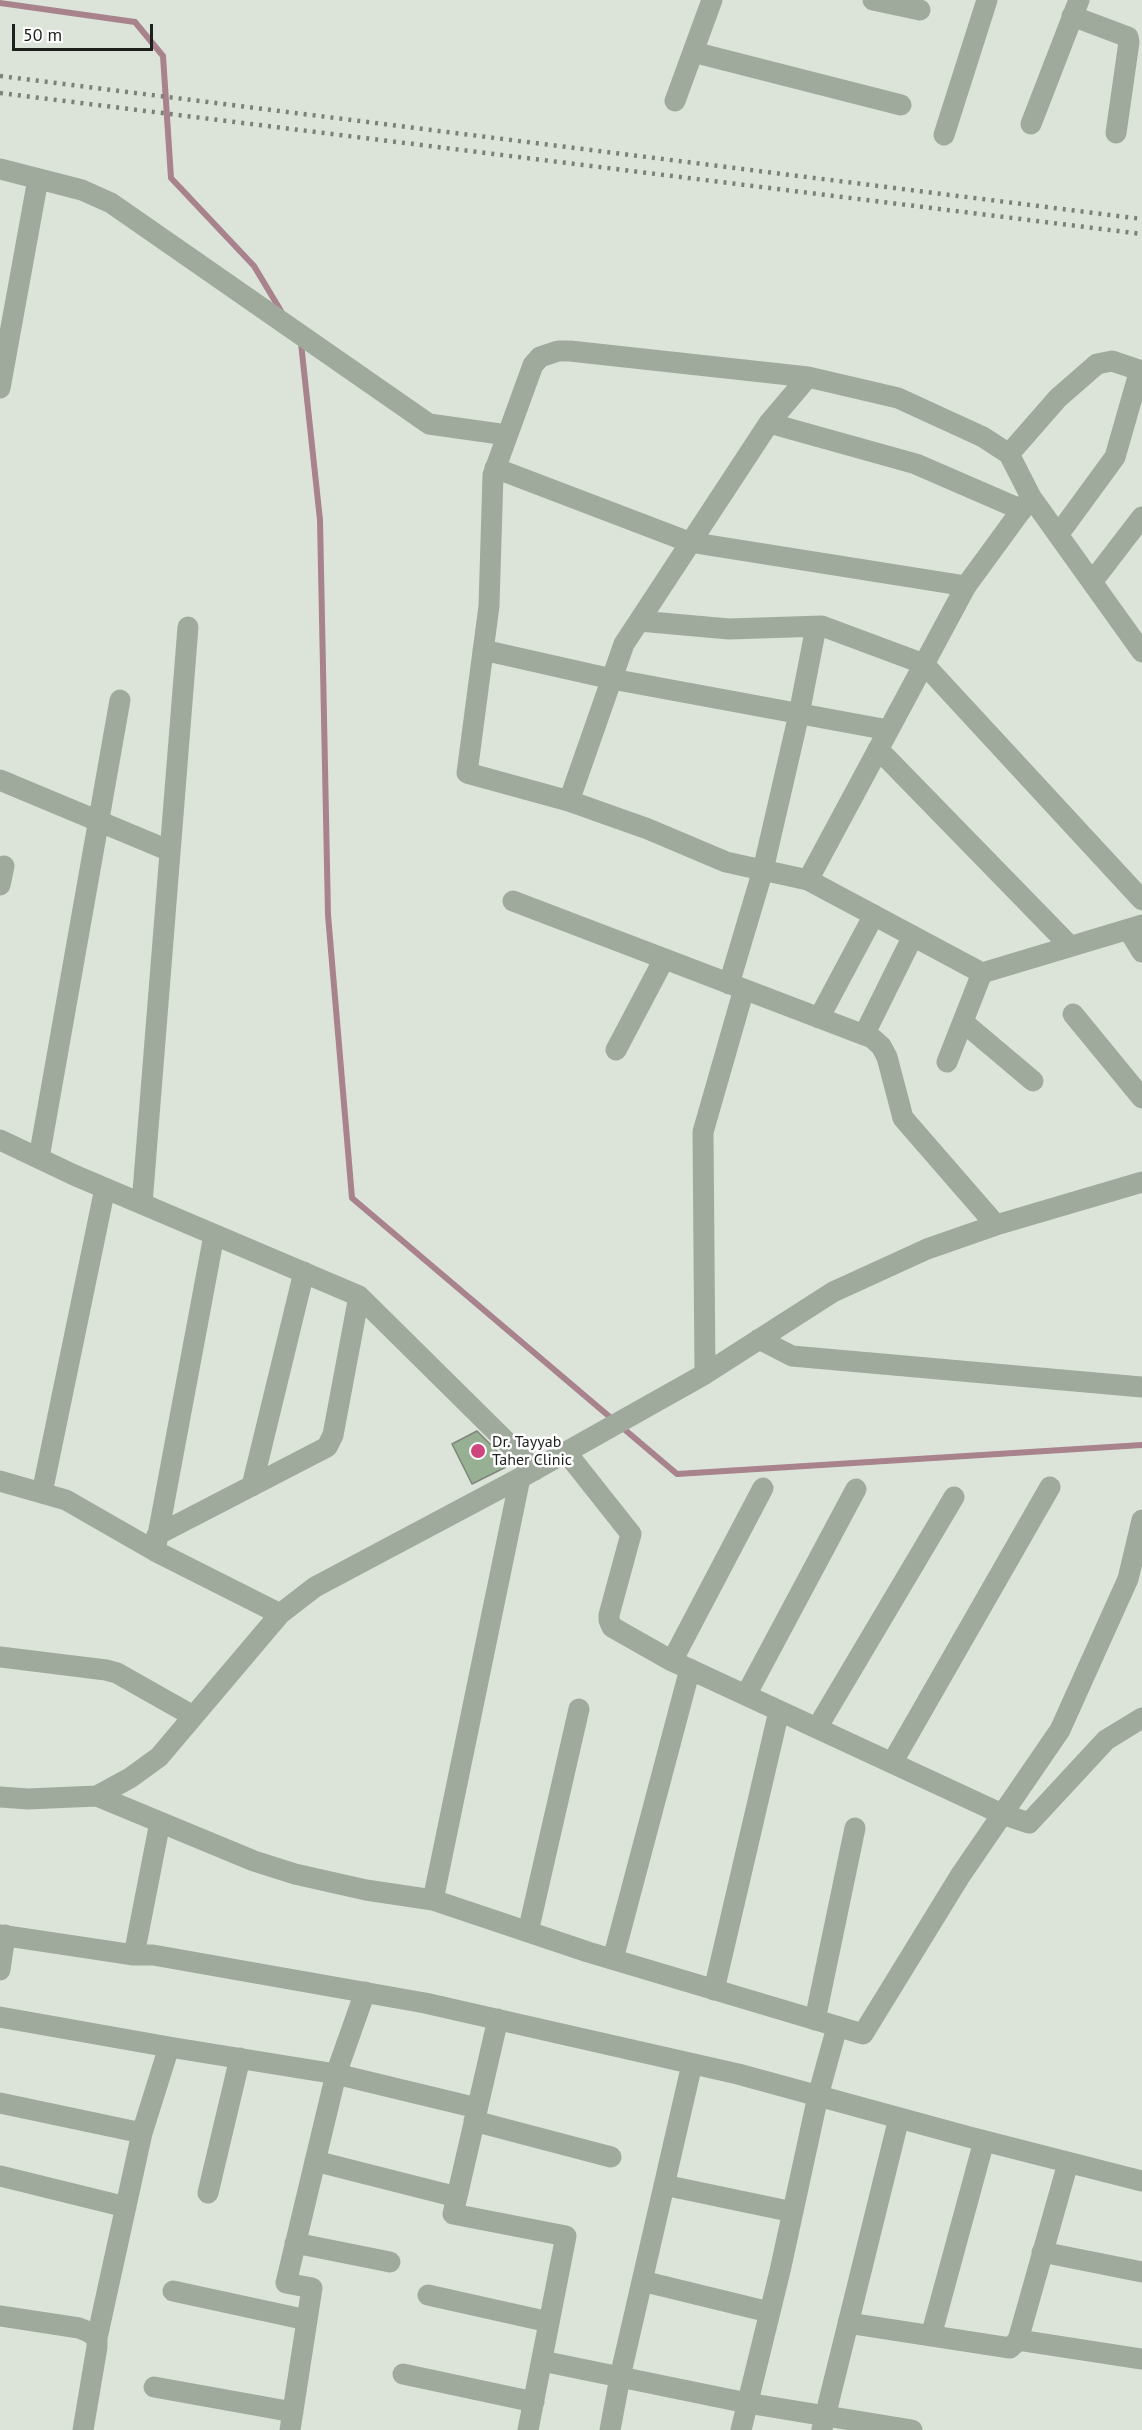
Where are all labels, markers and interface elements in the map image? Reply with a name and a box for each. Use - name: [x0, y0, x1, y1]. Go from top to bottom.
- scale bar: [15, 12, 156, 50]
- text: 50 m: [23, 23, 62, 46]
- place label: Dr. Tayyab Taher Clinic: [492, 1432, 572, 1470]
- marker: Dr. Tayyab Taher Clinic: [469, 1442, 487, 1460]

